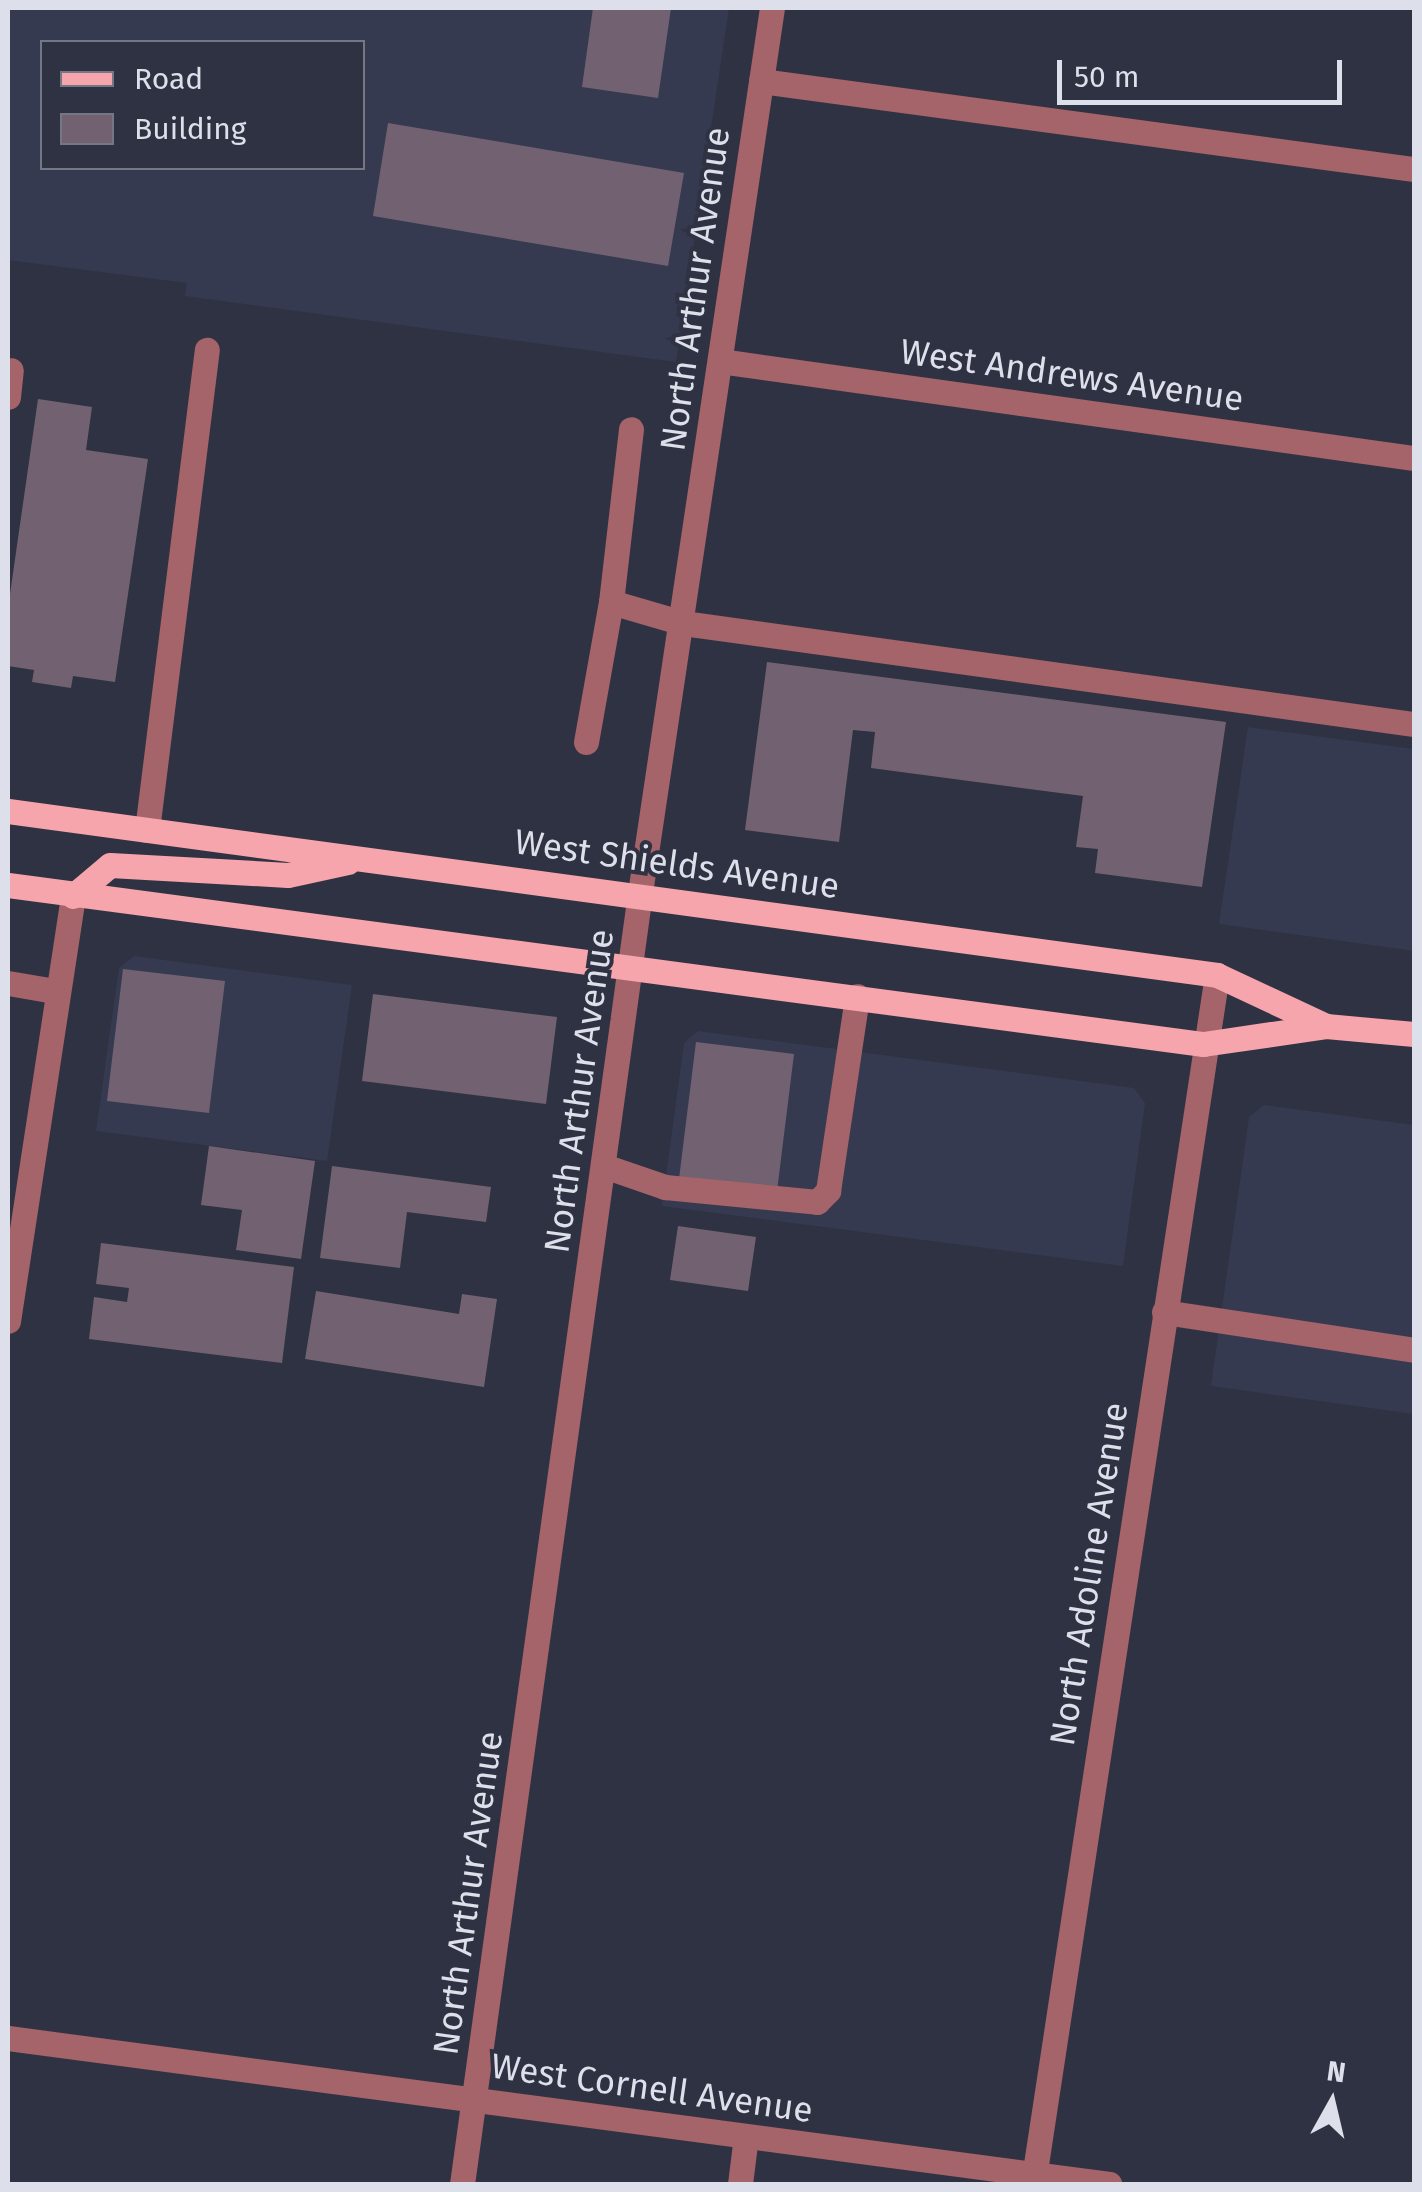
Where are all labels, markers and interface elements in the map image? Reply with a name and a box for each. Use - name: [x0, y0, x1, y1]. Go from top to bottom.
- legend: [40, 40, 365, 170]
- scale bar: [1062, 40, 1347, 102]
- text: 50 m: [1074, 59, 1139, 95]
- text: Road: [134, 61, 203, 97]
- text: Building: [134, 111, 246, 147]
- street label: North Arthur Avenue: [651, 125, 739, 453]
- street label: West Andrews Avenue: [898, 330, 1246, 420]
- street label: West Shields Avenue: [512, 820, 842, 908]
- street label: North Arthur Avenue: [535, 927, 623, 1255]
- street label: North Adoline Avenue: [1041, 1399, 1137, 1749]
- street label: North Arthur Avenue: [424, 1729, 512, 2057]
- street label: West Cornell Avenue: [489, 2045, 815, 2131]
- north arrow: [1282, 2052, 1382, 2152]
- text: N: [1325, 2054, 1348, 2089]

